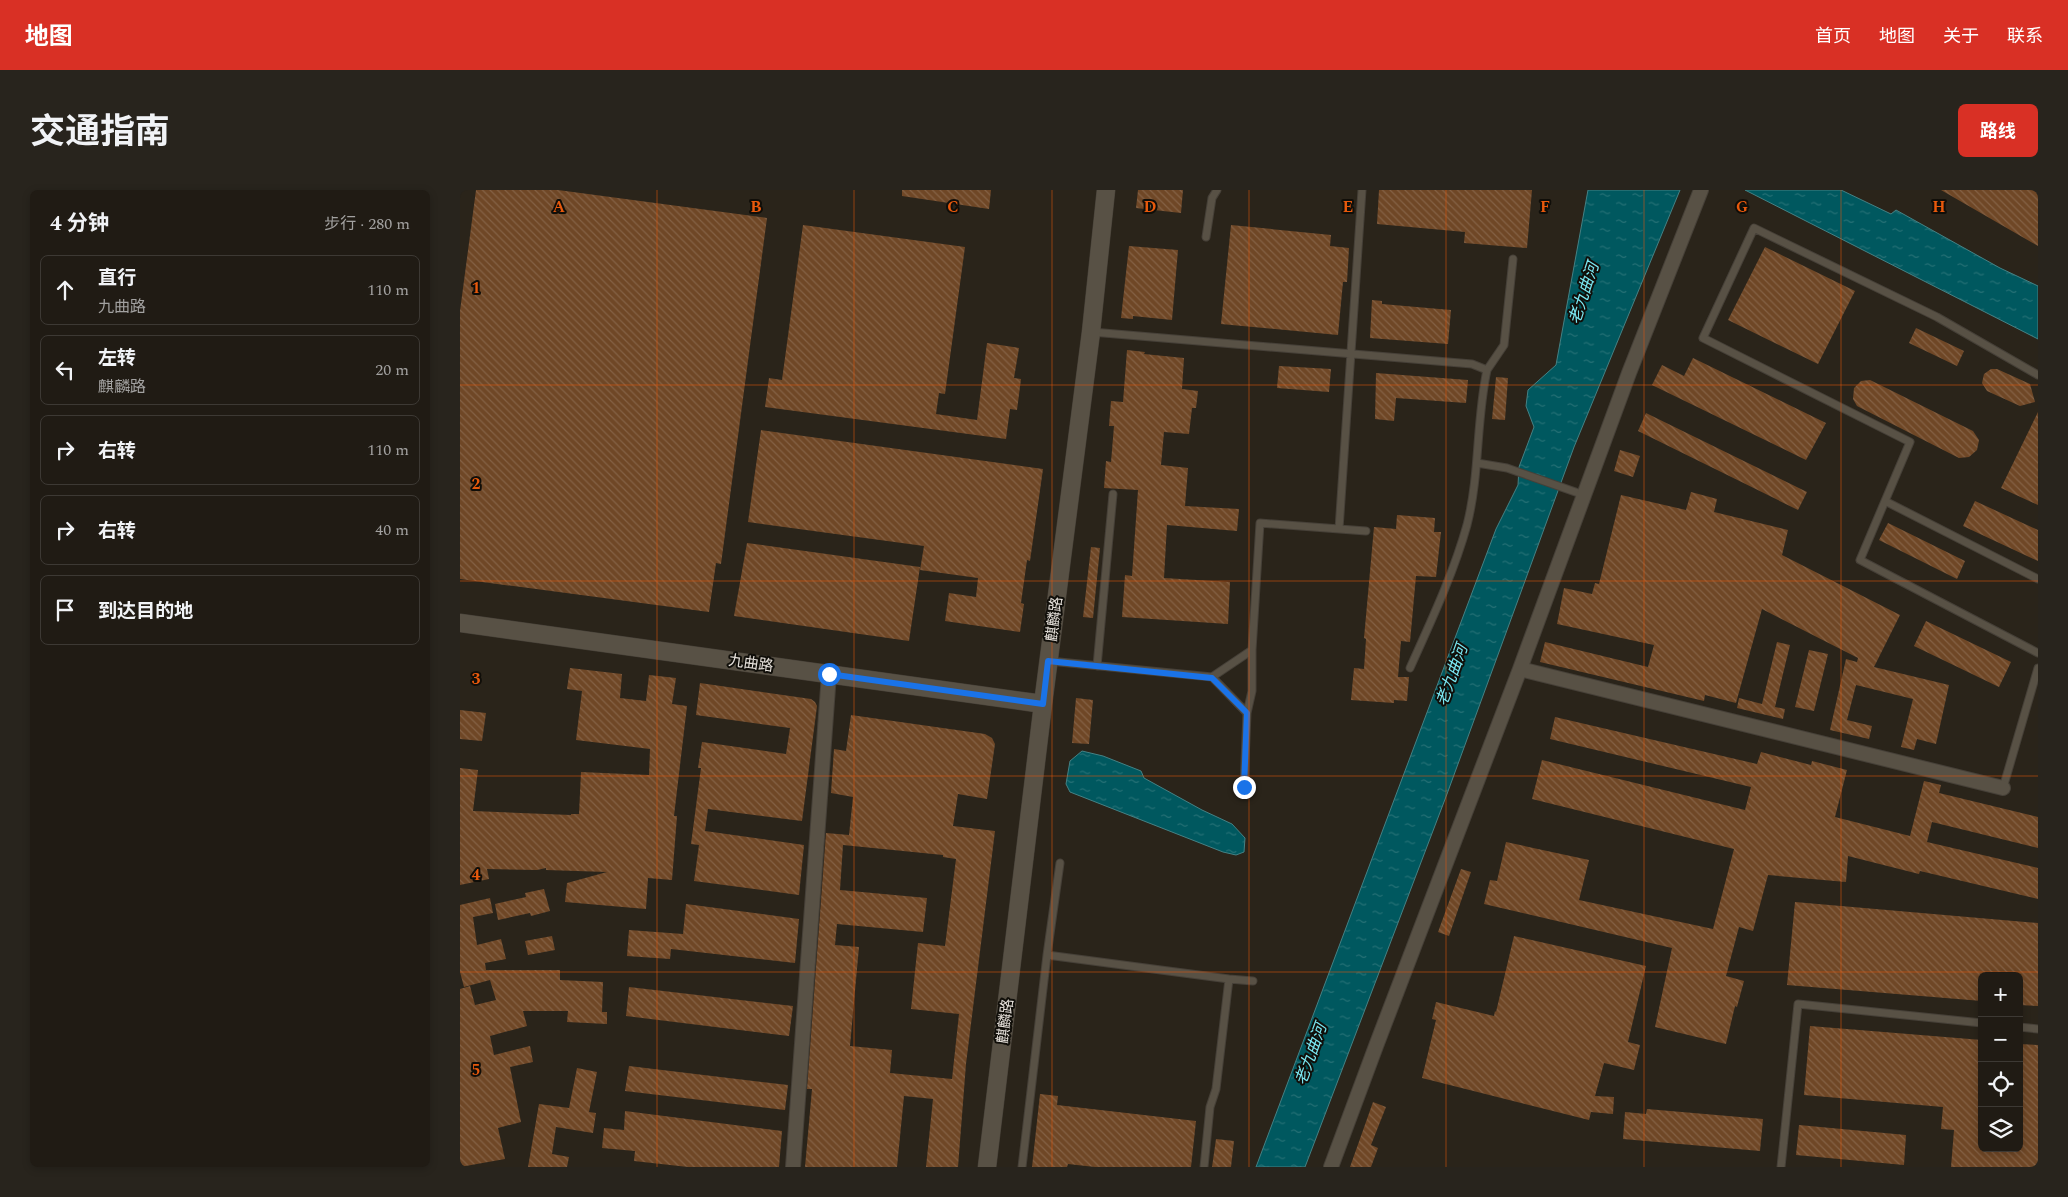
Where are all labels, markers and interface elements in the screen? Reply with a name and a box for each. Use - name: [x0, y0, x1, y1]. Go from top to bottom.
- text: 地图: [25, 19, 73, 55]
- text: 首页: [1815, 23, 1851, 50]
- text: 地图: [1879, 23, 1915, 50]
- text: 关于: [1943, 23, 1979, 50]
- text: 联系: [2007, 23, 2043, 50]
- button: 路线: [1958, 104, 2038, 157]
- text: 交通指南: [30, 106, 170, 159]
- text: A: [553, 195, 566, 219]
- text: B: [750, 195, 762, 219]
- text: C: [947, 195, 959, 219]
- text: D: [1144, 195, 1157, 219]
- text: E: [1343, 195, 1353, 219]
- text: F: [1540, 195, 1550, 219]
- text: G: [1736, 195, 1748, 219]
- text: H: [1932, 195, 1946, 219]
- text: 4 分钟: [50, 208, 109, 240]
- text: 步行 · 280 m: [324, 212, 410, 236]
- water label: 老九曲河: [1563, 256, 1606, 327]
- text: 直行: [98, 264, 136, 293]
- icon: ahead: [51, 276, 79, 304]
- text: 1: [472, 276, 480, 300]
- text: 110 m: [367, 278, 409, 302]
- text: 九曲路: [98, 295, 146, 319]
- text: 左转: [98, 344, 136, 373]
- icon: left: [51, 356, 79, 384]
- text: 20 m: [375, 358, 409, 382]
- text: 麒麟路: [98, 375, 146, 399]
- icon: right: [51, 436, 79, 464]
- text: 右转: [98, 437, 136, 466]
- text: 110 m: [367, 438, 409, 462]
- text: 2: [472, 472, 481, 496]
- icon: right: [51, 516, 79, 544]
- text: 右转: [98, 517, 136, 546]
- text: 40 m: [375, 518, 409, 542]
- street label: 麒麟路: [1040, 595, 1069, 643]
- icon: arrive: [51, 596, 79, 624]
- text: 到达目的地: [98, 597, 193, 626]
- water label: 老九曲河: [1430, 638, 1475, 710]
- street label: 九曲路: [727, 649, 775, 678]
- route start: [818, 663, 841, 686]
- text: 3: [472, 667, 481, 691]
- route end: [1233, 776, 1256, 799]
- text: 4: [472, 863, 481, 887]
- map controls: [1978, 972, 2023, 1152]
- button: +: [1978, 972, 2023, 1017]
- street label: 麒麟路: [991, 997, 1020, 1045]
- water label: 老九曲河: [1289, 1017, 1334, 1089]
- button: −: [1978, 1017, 2023, 1062]
- text: 5: [472, 1058, 480, 1082]
- button: locate: [1978, 1062, 2023, 1107]
- button: layers: [1978, 1107, 2023, 1152]

